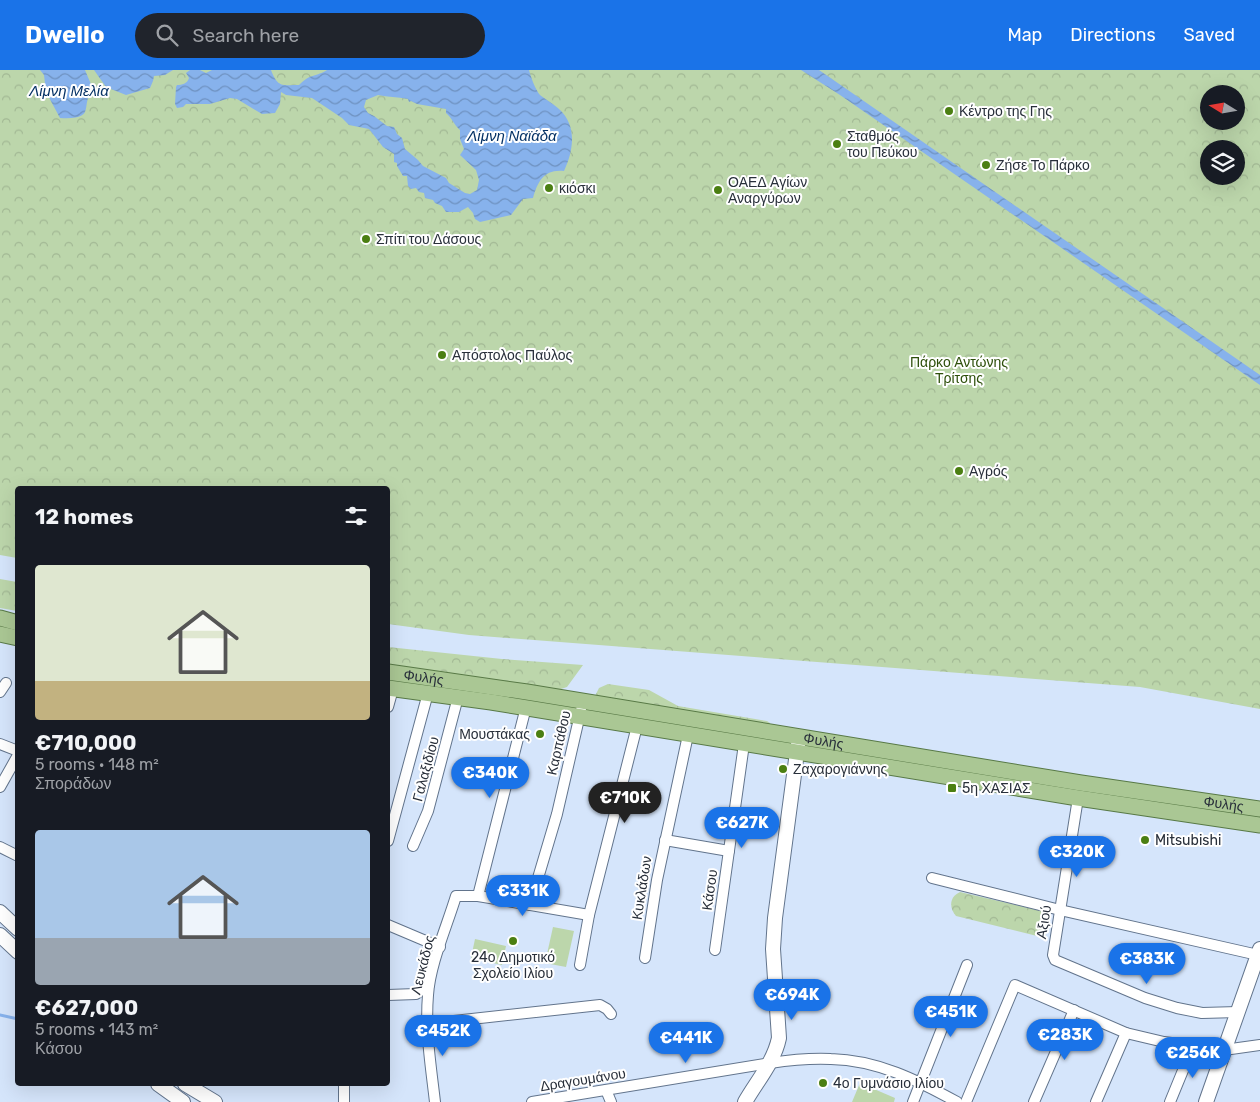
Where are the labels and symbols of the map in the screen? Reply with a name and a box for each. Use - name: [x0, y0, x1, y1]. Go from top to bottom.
- water label: Λίμνη Μελία: [28, 82, 109, 100]
- north arrow: [1200, 85, 1245, 130]
- place label: Κέντρο της Γης: [959, 103, 1052, 120]
- marker: Κέντρο της Γης: [943, 105, 955, 117]
- water label: Λίμνη Ναϊάδα: [466, 127, 557, 145]
- place label: Σταθμός του Πεύκου: [847, 128, 917, 161]
- marker: Σταθμός του Πεύκου: [831, 138, 843, 150]
- place label: Ζήσε Το Πάρκο: [996, 157, 1090, 174]
- marker: Ζήσε Το Πάρκο: [980, 159, 992, 171]
- place label: ΟΑΕΔ Αγίων Αναργύρων: [728, 174, 807, 207]
- place label: κιόσκι: [559, 180, 596, 197]
- marker: κιόσκι: [543, 182, 555, 194]
- marker: ΟΑΕΔ Αγίων Αναργύρων: [712, 184, 724, 196]
- place label: Σπίτι του Δάσους: [376, 231, 482, 248]
- marker: Σπίτι του Δάσους: [360, 233, 372, 245]
- place label: Απόστολος Παύλος: [452, 347, 572, 364]
- marker: Απόστολος Παύλος: [436, 349, 448, 361]
- park label: Πάρκο Αντώνης Τρίτσης: [910, 354, 1008, 387]
- place label: Αγρός: [969, 463, 1008, 480]
- marker: Αγρός: [953, 465, 965, 477]
- street label: Φυλής: [402, 666, 445, 688]
- street label: Καρπάθου: [543, 709, 575, 777]
- place label: Μουστάκας: [459, 726, 530, 743]
- marker: Μουστάκας: [534, 728, 546, 740]
- street label: Φυλής: [802, 729, 845, 752]
- street label: Γαλαξιδίου: [409, 735, 443, 803]
- pin: €340K: [455, 756, 525, 799]
- place label: Ζαχαρογιάννης: [793, 761, 887, 778]
- marker: Ζαχαρογιάννης: [777, 763, 789, 775]
- place label: 5η ΧΑΣΙΑΣ: [962, 780, 1031, 797]
- pin: €710K: [590, 782, 660, 824]
- marker: 5η ΧΑΣΙΑΣ: [946, 782, 958, 794]
- street label: Φυλής: [1202, 792, 1245, 815]
- pin: €627K: [707, 806, 777, 849]
- place label: Mitsubishi: [1155, 832, 1221, 849]
- marker: Mitsubishi: [1139, 834, 1151, 846]
- pin: €320K: [1042, 836, 1112, 878]
- street label: Κυκλάδων: [629, 855, 655, 921]
- street label: Κάσου: [699, 868, 721, 912]
- pin: €331K: [488, 874, 558, 917]
- street label: Αξιού: [1033, 904, 1055, 940]
- street label: Λευκάδος: [407, 933, 439, 996]
- marker: 24ο Δημοτικό Σχολείο Ιλίου: [507, 935, 519, 947]
- pin: €383K: [1112, 942, 1182, 985]
- place label: 24ο Δημοτικό Σχολείο Ιλίου: [471, 949, 555, 982]
- pin: €694K: [757, 978, 827, 1021]
- pin: €451K: [916, 996, 986, 1038]
- pin: €452K: [408, 1014, 478, 1057]
- pin: €283K: [1030, 1018, 1100, 1061]
- pin: €441K: [651, 1022, 721, 1064]
- pin: €256K: [1158, 1036, 1228, 1079]
- street label: Δραγουμάνου: [539, 1065, 627, 1095]
- place label: 4ο Γυμνάσιο Ιλίου: [833, 1075, 944, 1092]
- marker: 4ο Γυμνάσιο Ιλίου: [817, 1077, 829, 1089]

